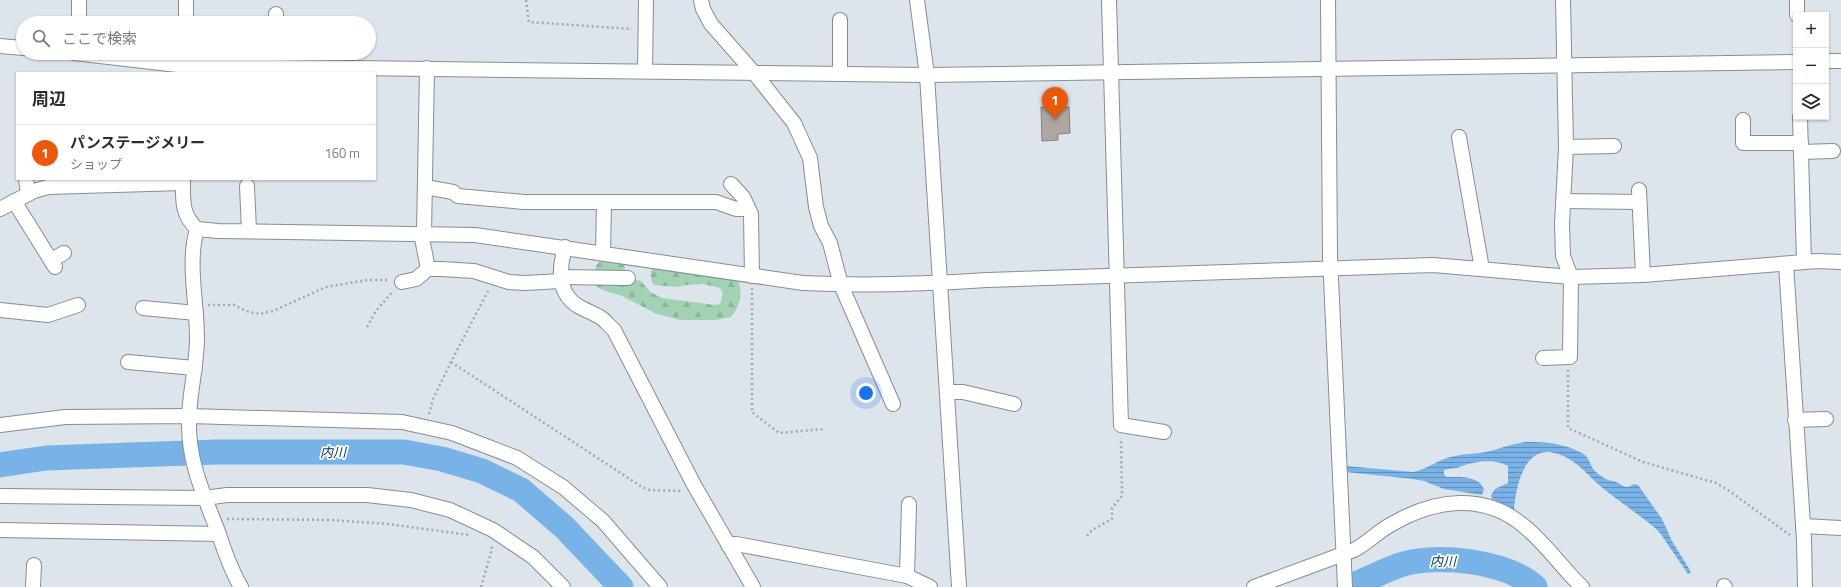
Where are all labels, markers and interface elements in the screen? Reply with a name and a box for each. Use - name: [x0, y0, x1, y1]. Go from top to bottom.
- map controls: [1793, 12, 1829, 120]
- button: +: [1793, 12, 1829, 48]
- search box: [16, 16, 376, 60]
- icon: search: [30, 27, 52, 49]
- text: ここで検索: [62, 27, 137, 50]
- button: −: [1793, 48, 1829, 84]
- button: layers: [1793, 84, 1829, 120]
- text: 周辺: [32, 86, 66, 112]
- pin: 1: [1042, 87, 1068, 120]
- text: パンステージメリー: [70, 131, 205, 154]
- text: 1: [41, 143, 49, 163]
- text: 160 m: [324, 143, 360, 163]
- text: ショップ: [70, 154, 122, 174]
- your location: [856, 383, 876, 403]
- water label: 内川: [320, 442, 348, 462]
- water label: 内川: [1430, 551, 1458, 571]

